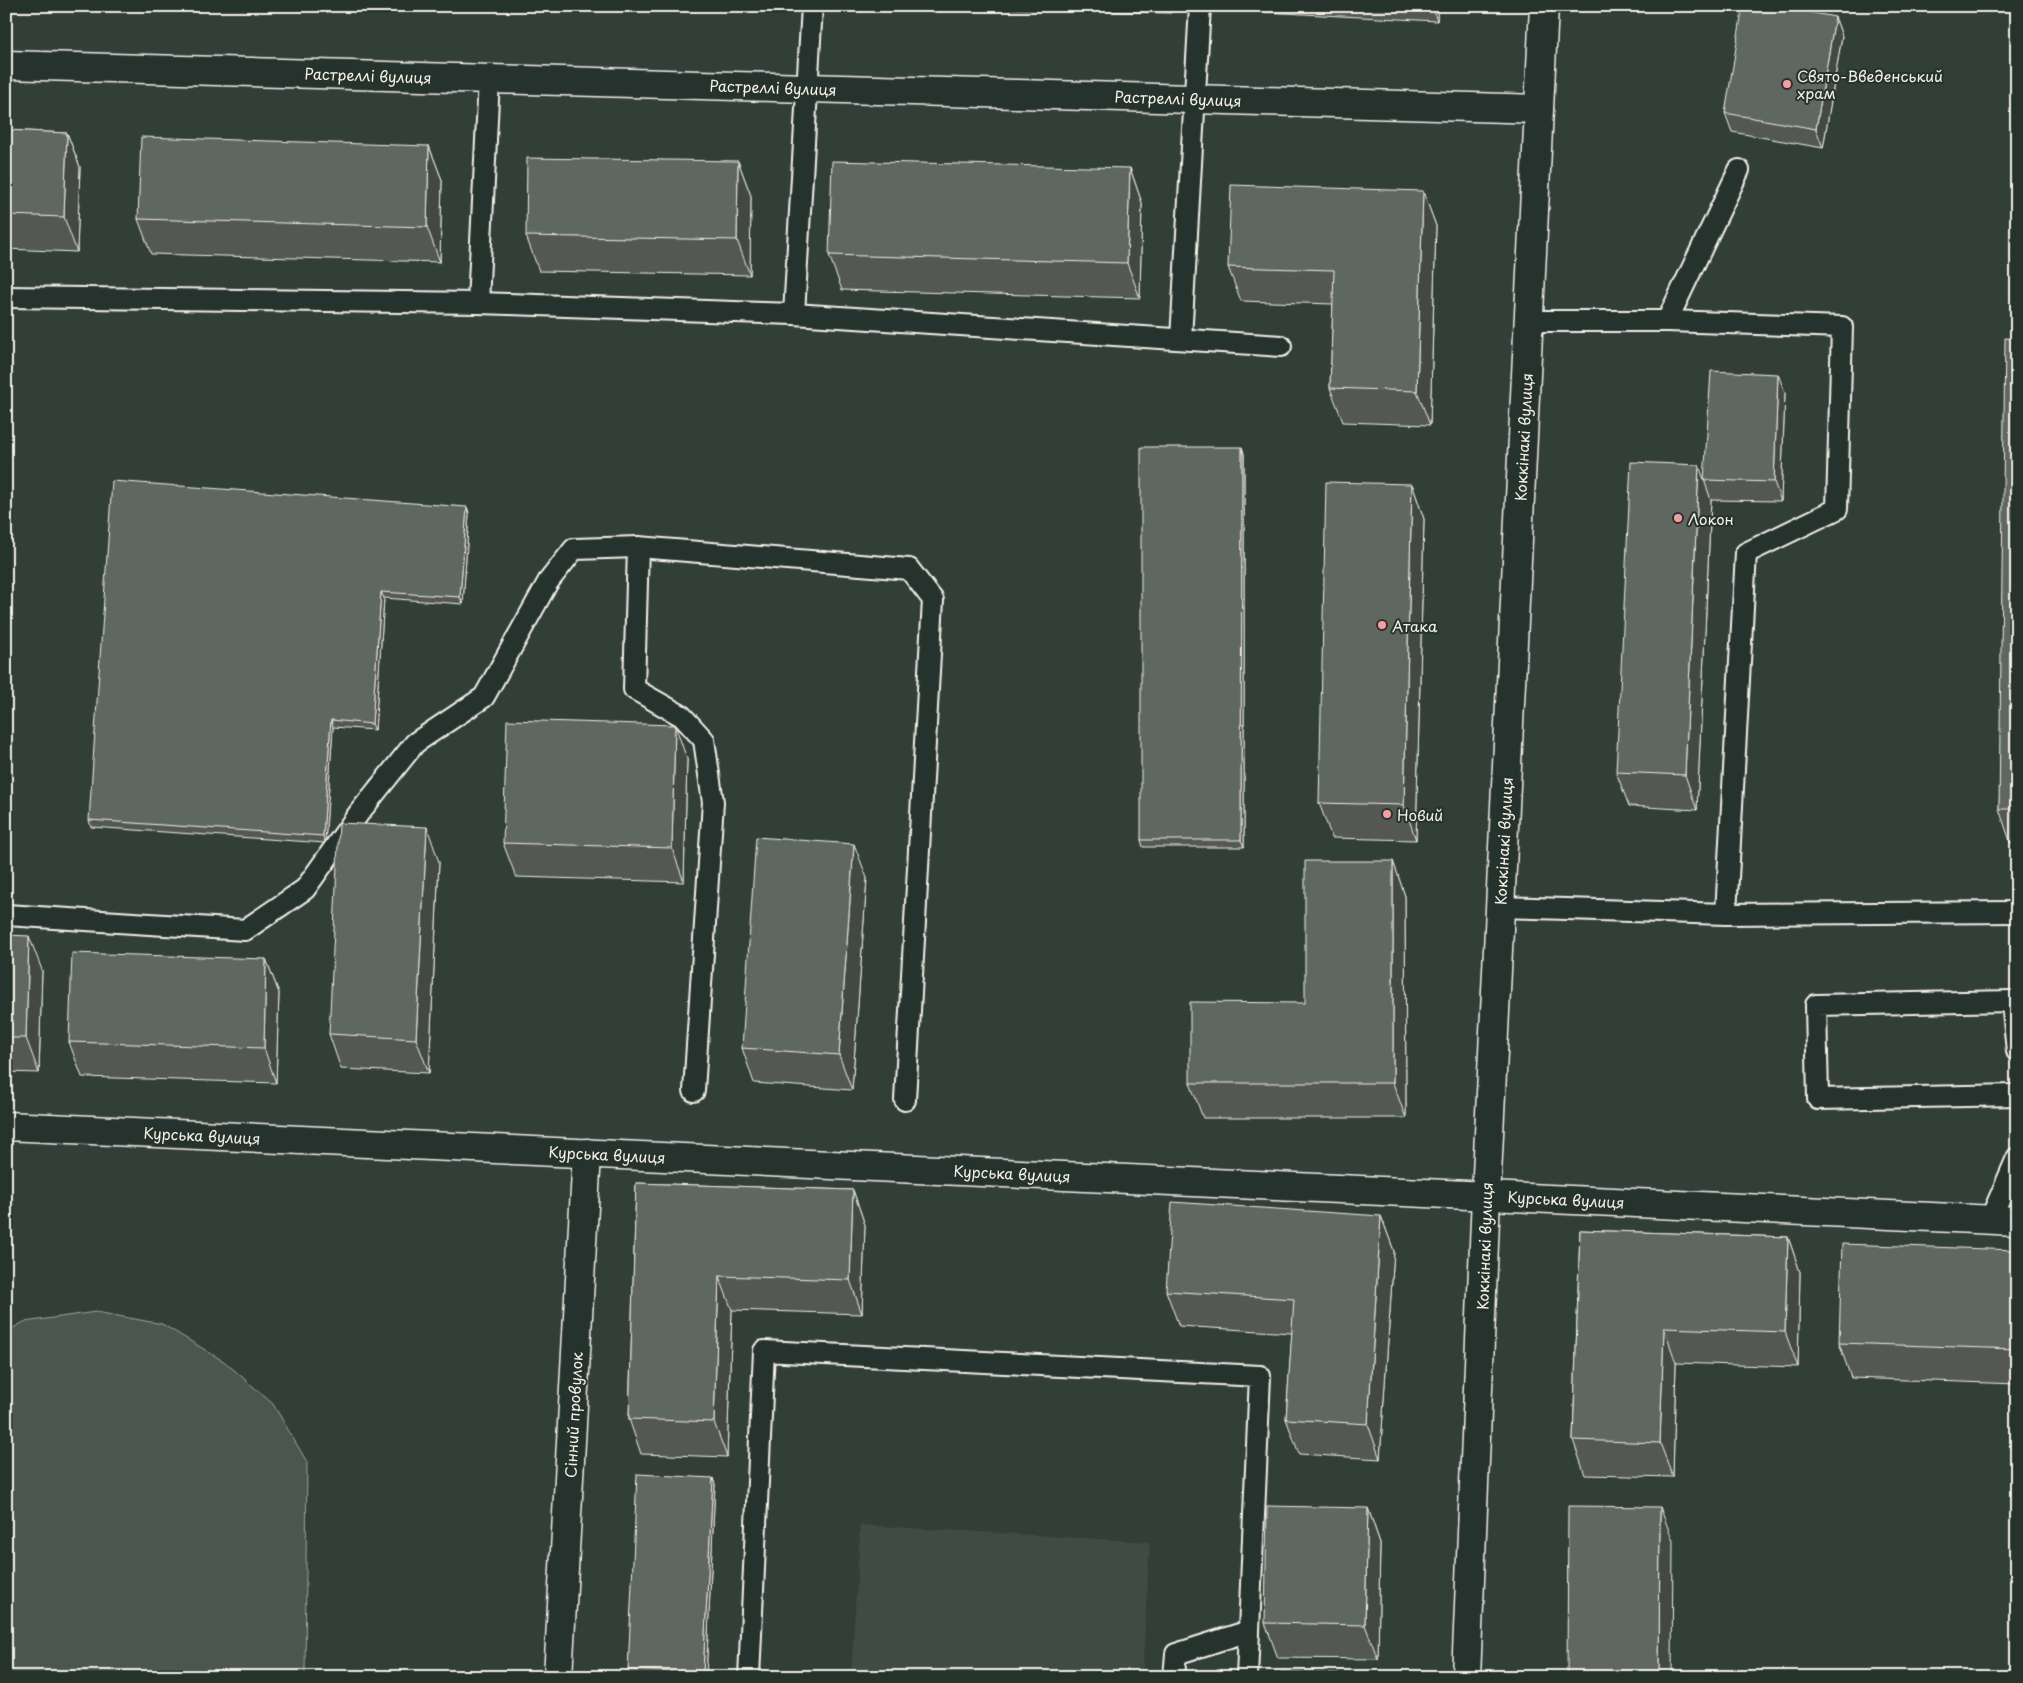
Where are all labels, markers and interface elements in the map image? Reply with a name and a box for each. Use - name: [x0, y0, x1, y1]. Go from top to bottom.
- street label: Растреллі вулиця: [304, 61, 432, 89]
- place label: Свято-Введенський храм: [1797, 64, 1943, 104]
- street label: Растреллі вулиця: [709, 73, 837, 101]
- marker: Свято-Введенський храм: [1781, 78, 1793, 90]
- street label: Растреллі вулиця: [1114, 84, 1242, 112]
- street label: Коккінакі вулиця: [1508, 373, 1538, 501]
- place label: Локон: [1688, 507, 1734, 530]
- marker: Локон: [1672, 512, 1684, 524]
- place label: Атака: [1392, 614, 1438, 637]
- marker: Атака: [1376, 619, 1388, 631]
- street label: Коккінакі вулиця: [1488, 777, 1518, 905]
- place label: Новий: [1397, 803, 1443, 826]
- marker: Новий: [1381, 808, 1393, 820]
- street label: Курська вулиця: [143, 1120, 261, 1150]
- street label: Курська вулиця: [548, 1139, 666, 1169]
- street label: Курська вулиця: [953, 1158, 1071, 1188]
- street label: Коккінакі вулиця: [1470, 1182, 1498, 1310]
- street label: Курська вулиця: [1507, 1184, 1625, 1214]
- street label: Сінний провулок: [558, 1351, 588, 1479]

